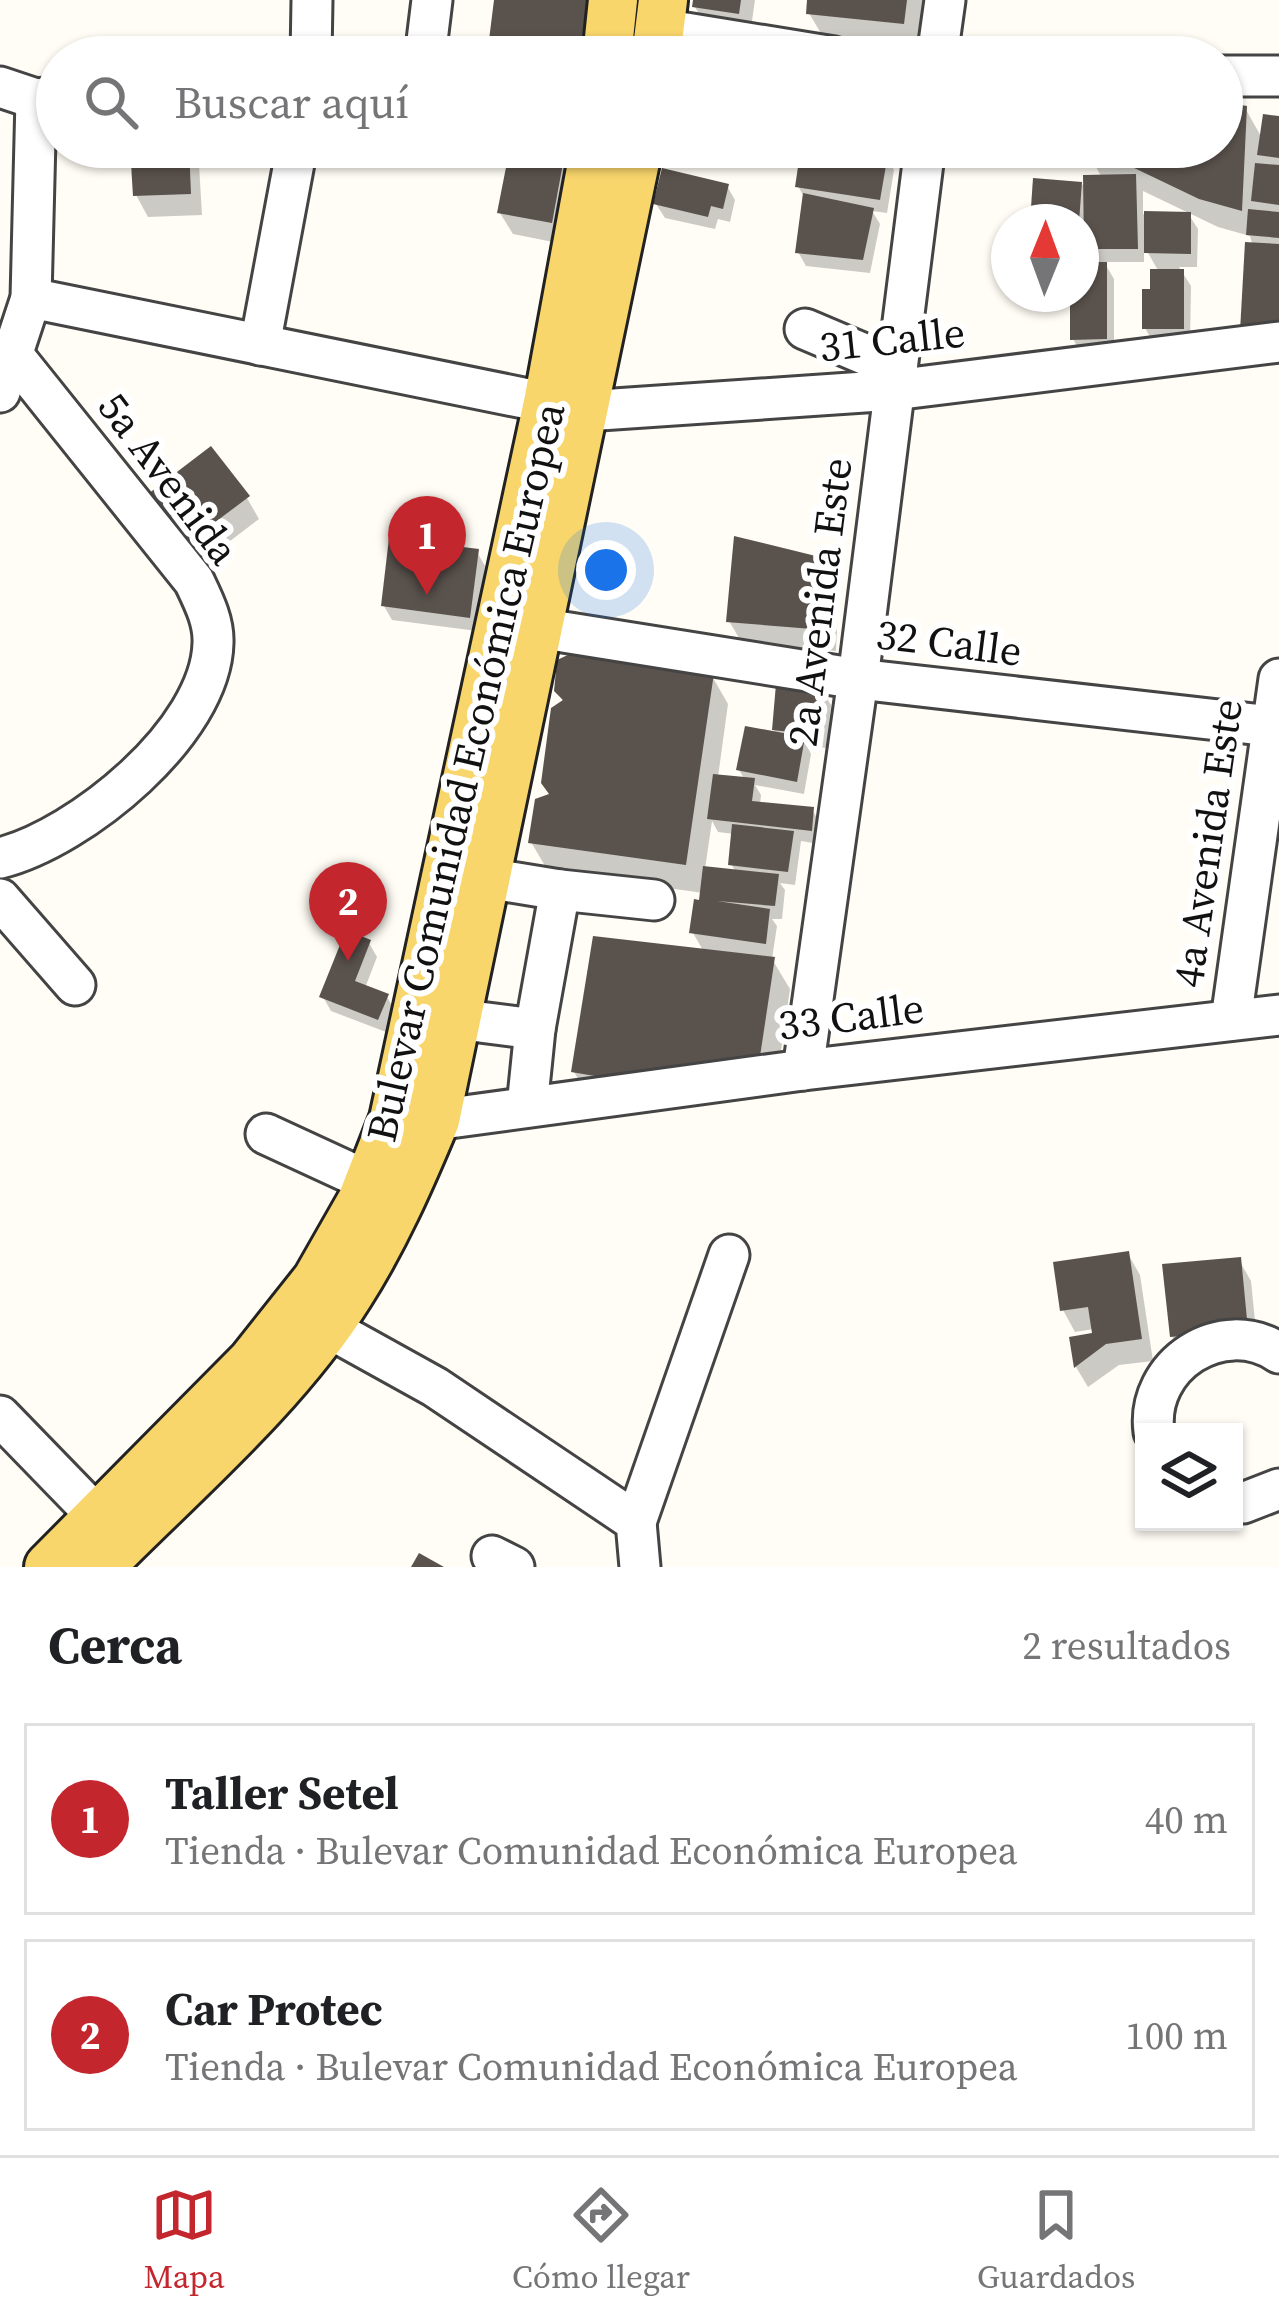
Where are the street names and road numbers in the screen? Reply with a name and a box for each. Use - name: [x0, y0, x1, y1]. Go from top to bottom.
- street label: 31 Calle: [816, 303, 968, 375]
- street label: 5a Avenida: [85, 380, 253, 577]
- street label: Bulevar Comunidad Económica Europea: [352, 396, 578, 1147]
- street label: 2a Avenida Este: [773, 454, 865, 750]
- street label: 32 Calle: [873, 604, 1025, 680]
- street label: 4a Avenida Este: [1158, 695, 1256, 991]
- street label: 33 Calle: [775, 978, 927, 1054]

